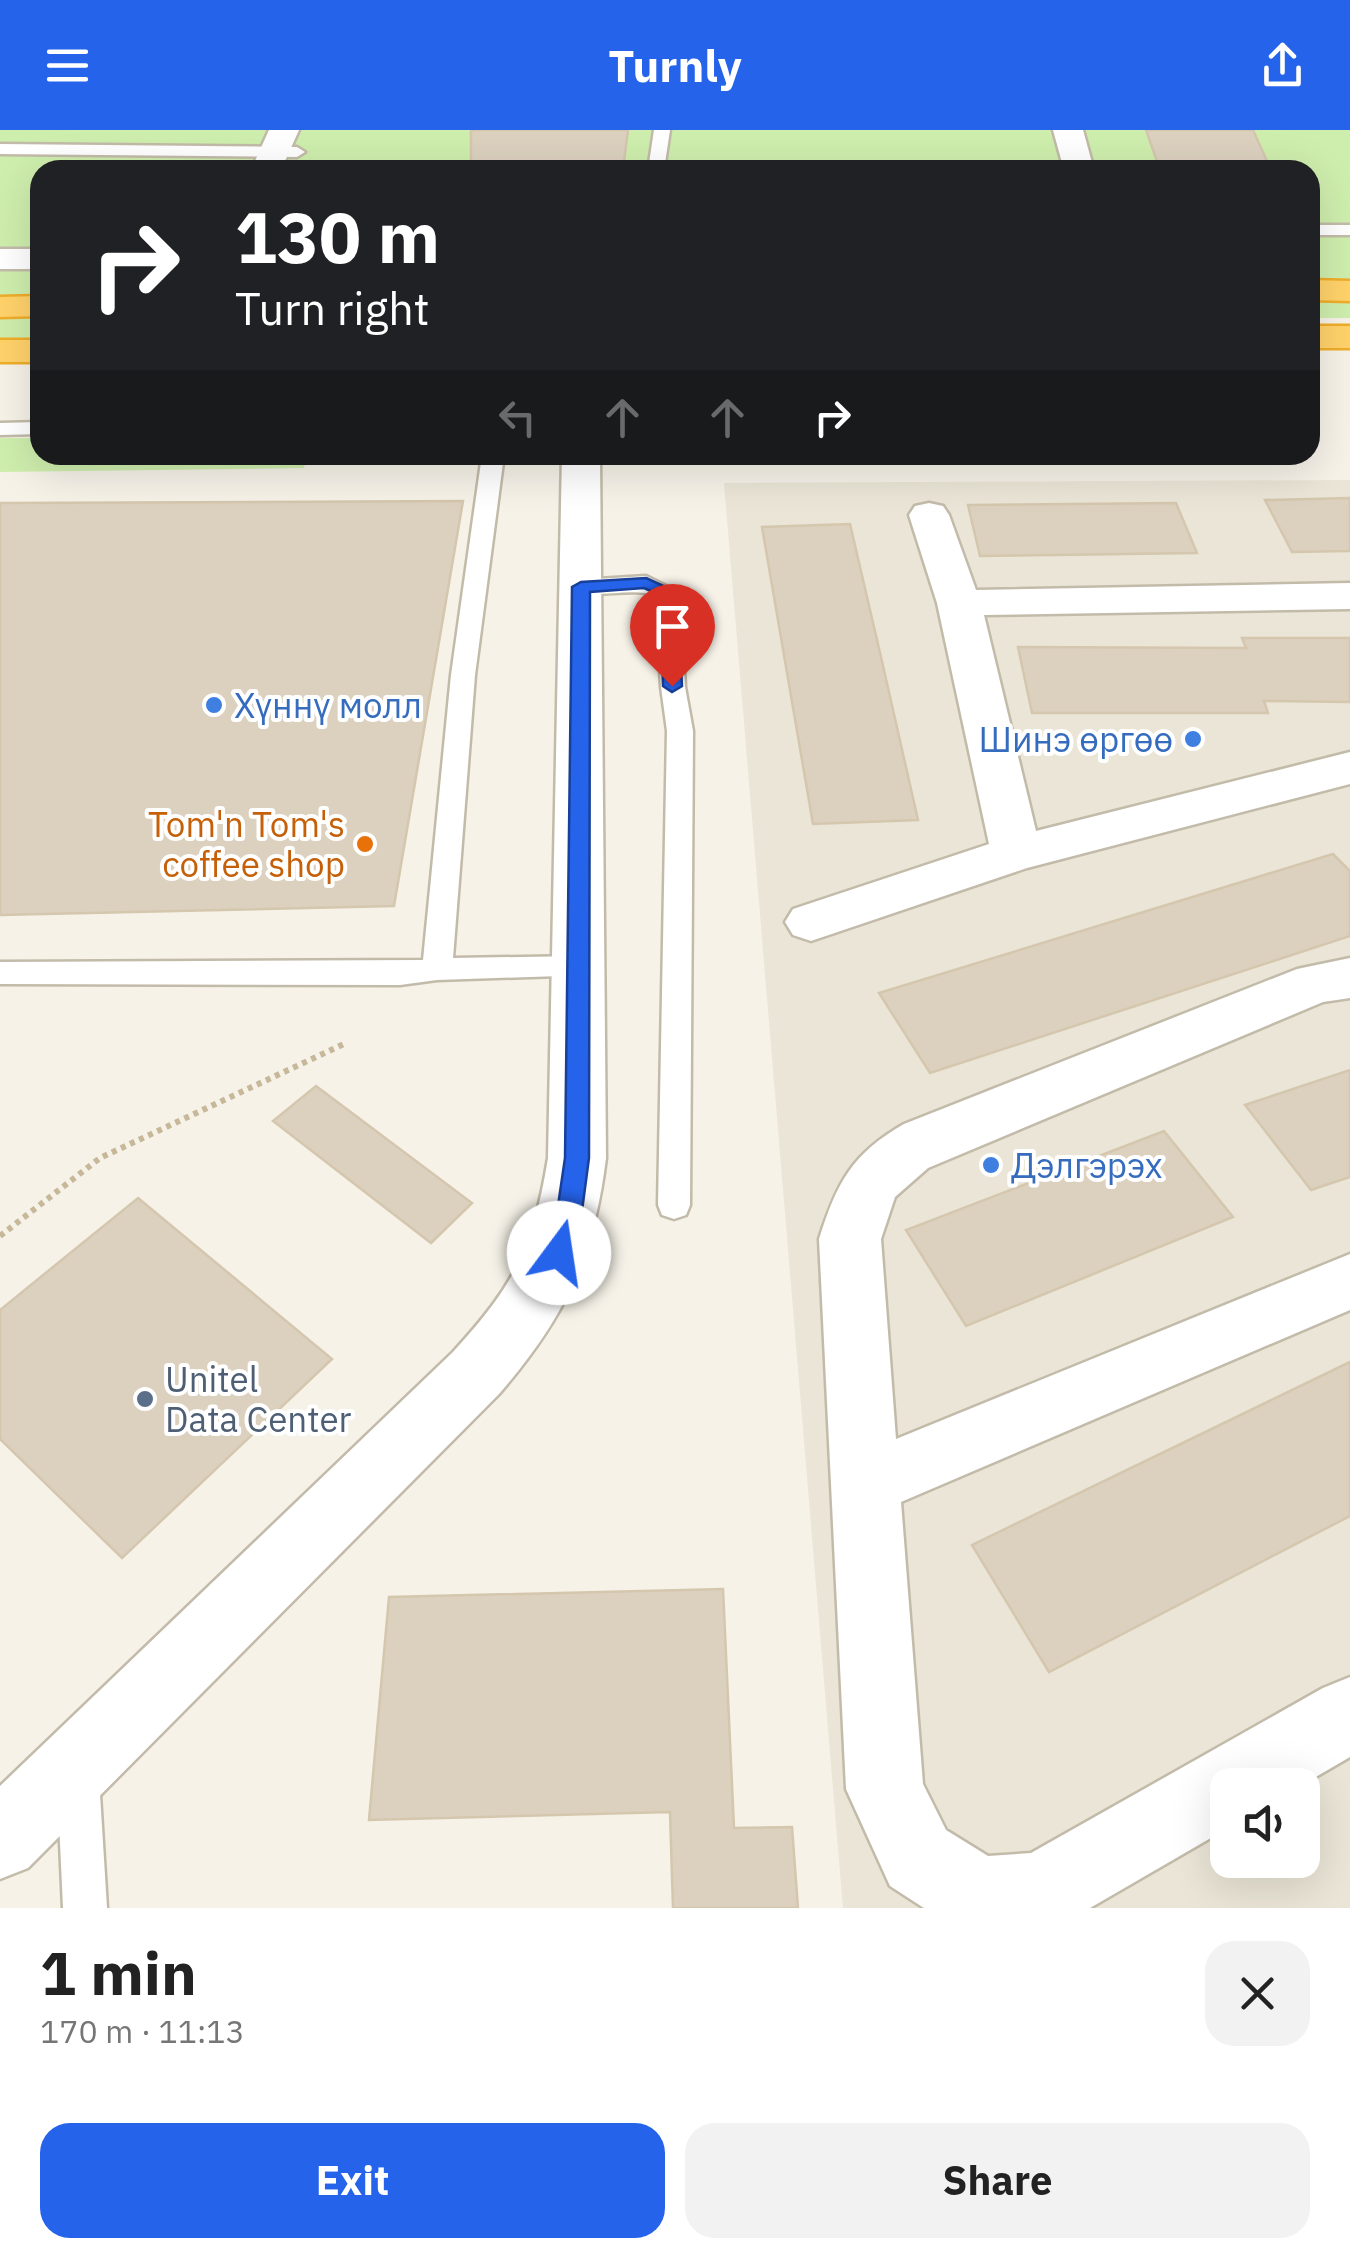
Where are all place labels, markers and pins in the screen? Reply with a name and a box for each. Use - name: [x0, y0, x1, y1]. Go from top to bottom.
- pin: [630, 584, 715, 687]
- place label: Хүннү молл: [234, 682, 422, 728]
- marker: Хүннү молл: [203, 694, 225, 716]
- place label: Шинэ өргөө: [979, 716, 1173, 762]
- marker: Шинэ өргөө: [1182, 728, 1204, 750]
- place label: Tom'n Tom's coffee shop: [148, 801, 345, 887]
- marker: Tom'n Tom's coffee shop: [354, 833, 376, 855]
- place label: Дэлгэрэх: [1011, 1142, 1163, 1188]
- marker: Дэлгэрэх: [980, 1154, 1002, 1176]
- place label: Unitel Data Center: [165, 1356, 352, 1442]
- marker: Unitel Data Center: [134, 1388, 156, 1410]

